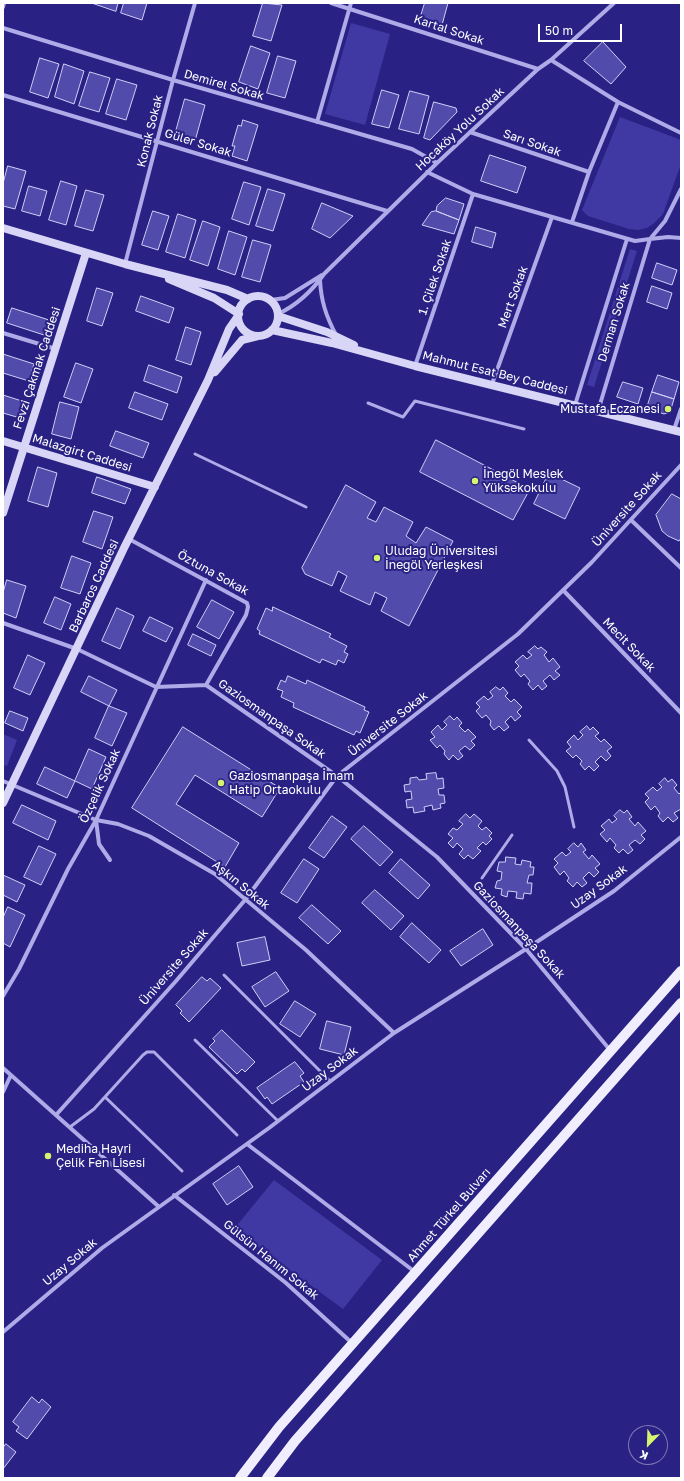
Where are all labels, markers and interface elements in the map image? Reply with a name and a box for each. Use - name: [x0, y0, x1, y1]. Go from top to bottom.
- street label: Kartal Sokak: [412, 12, 486, 48]
- scale bar: [540, 16, 624, 42]
- text: 50 m: [545, 23, 573, 38]
- street label: Demirel Sokak: [182, 67, 266, 103]
- street label: Hocaköy Yolu Sokak: [413, 84, 507, 174]
- street label: Konak Sokak: [134, 93, 166, 169]
- street label: Güler Sokak: [163, 126, 233, 160]
- street label: Sarı Sokak: [501, 126, 563, 160]
- street label: 1. Çilek Sokak: [415, 237, 455, 317]
- street label: Mert Sokak: [495, 264, 531, 330]
- street label: Derman Sokak: [595, 280, 633, 364]
- street label: Fevzi Çakmak Caddesi: [10, 305, 64, 431]
- street label: Mahmut Esat Bey Caddesi: [421, 348, 569, 398]
- place label: Mustafa Eczanesi: [560, 402, 660, 416]
- marker: Mustafa Eczanesi: [663, 404, 673, 414]
- street label: Malazgirt Caddesi: [30, 431, 134, 475]
- place label: İnegöl Meslek Yüksekokulu: [483, 467, 564, 495]
- street label: Üniversite Sokak: [589, 468, 665, 550]
- marker: İnegöl Meslek Yüksekokulu: [470, 476, 480, 486]
- street label: Barbaros Caddesi: [66, 537, 122, 635]
- place label: Uludağ Üniversitesi İnegöl Yerleşkesi: [385, 544, 498, 572]
- street label: Öztuna Sokak: [175, 547, 251, 599]
- marker: Uludağ Üniversitesi İnegöl Yerleşkesi: [372, 553, 382, 563]
- street label: Mecit Sokak: [600, 615, 658, 675]
- street label: Gaziosmanpaşa Sokak: [215, 676, 329, 762]
- street label: Üniversite Sokak: [345, 688, 431, 760]
- street label: Özçelik Sokak: [77, 747, 123, 825]
- place label: Gaziosmanpaşa İmam Hatip Ortaokulu: [229, 769, 354, 797]
- marker: Gaziosmanpaşa İmam Hatip Ortaokulu: [216, 778, 226, 788]
- street label: Aşkın Sokak: [209, 857, 273, 913]
- street label: Uzay Sokak: [568, 862, 630, 912]
- street label: Gaziosmanpaşa Sokak: [470, 878, 568, 982]
- street label: Üniversite Sokak: [137, 926, 211, 1008]
- street label: Uzay Sokak: [299, 1043, 361, 1095]
- place label: Mediha Hayri Çelik Fen Lisesi: [56, 1142, 145, 1170]
- marker: Mediha Hayri Çelik Fen Lisesi: [43, 1151, 53, 1161]
- street label: Ahmet Türkel Bulvarı: [404, 1165, 494, 1265]
- street label: Gülsün Hanım Sokak: [220, 1217, 322, 1303]
- street label: Uzay Sokak: [40, 1235, 100, 1289]
- north arrow: [628, 1425, 668, 1465]
- text: K: [637, 1448, 650, 1463]

